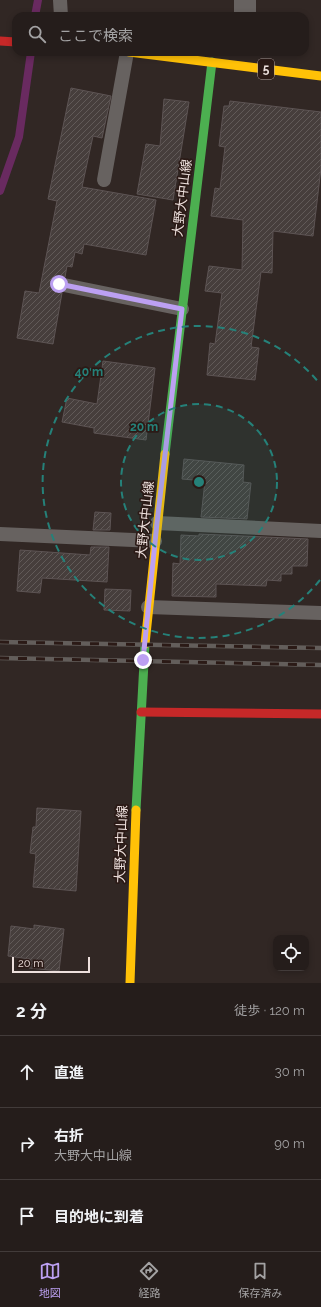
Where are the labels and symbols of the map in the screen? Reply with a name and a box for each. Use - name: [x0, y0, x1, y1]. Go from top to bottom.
- road number: 5: [258, 59, 274, 79]
- street label: 大野大中山線: [170, 158, 194, 238]
- route start: [50, 275, 68, 293]
- text: 40 m: [75, 365, 103, 379]
- text: 20 m: [130, 420, 158, 434]
- centre of rings: [192, 475, 206, 489]
- street label: 大野大中山線: [133, 480, 157, 560]
- route end: [134, 651, 152, 669]
- street label: 大野大中山線: [112, 805, 130, 883]
- scale bar: [12, 955, 90, 974]

